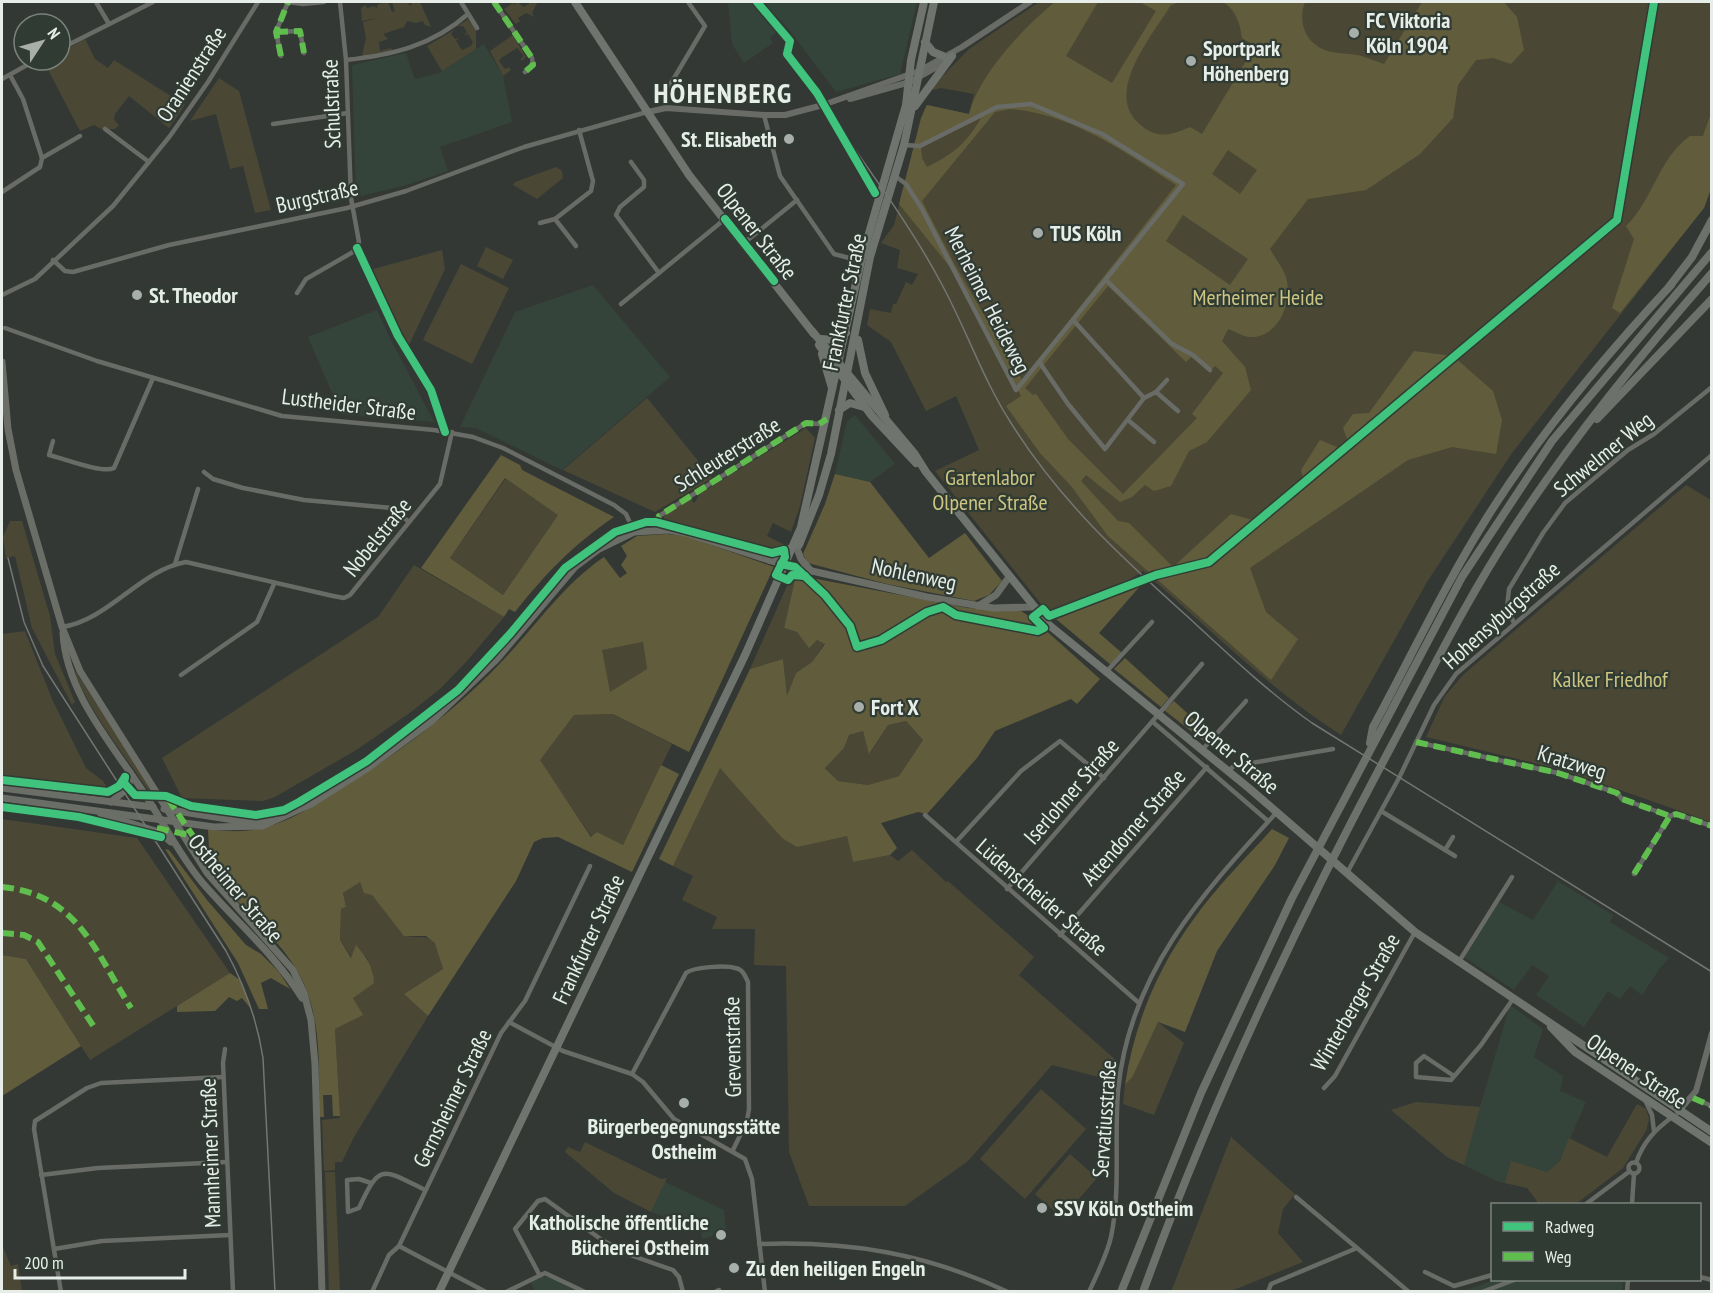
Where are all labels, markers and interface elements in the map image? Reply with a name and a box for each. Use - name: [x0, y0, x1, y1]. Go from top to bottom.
- place label: FC Viktoria Köln 1904: [1366, 6, 1450, 59]
- north arrow: [12, 12, 72, 72]
- street label: Oranienstraße: [150, 21, 232, 127]
- text: N: [44, 24, 65, 43]
- marker: FC Viktoria Köln 1904: [1347, 26, 1361, 40]
- place label: Sportpark Höhenberg: [1203, 34, 1289, 87]
- marker: Sportpark Höhenberg: [1184, 54, 1198, 68]
- street label: Schulstraße: [315, 59, 347, 149]
- district label: HÖHENBERG: [653, 74, 793, 111]
- place label: St. Elisabeth: [681, 125, 777, 153]
- marker: St. Elisabeth: [782, 132, 796, 146]
- street label: Burgstraße: [273, 173, 361, 219]
- street label: Olpener Straße: [710, 177, 804, 285]
- place label: TUS Köln: [1050, 219, 1122, 247]
- street label: Merheimer Heideweg: [939, 221, 1037, 379]
- marker: TUS Köln: [1031, 226, 1045, 240]
- street label: Frankfurter Straße: [816, 231, 872, 373]
- place label: St. Theodor: [149, 281, 238, 309]
- park label: Merheimer Heide: [1192, 283, 1324, 311]
- marker: St. Theodor: [130, 288, 144, 302]
- street label: Lustheider Straße: [280, 382, 418, 426]
- street label: Schwelmer Weg: [1548, 405, 1658, 503]
- street label: Schleuterstraße: [669, 410, 785, 498]
- park label: Gartenlabor Olpener Straße: [932, 463, 1048, 516]
- street label: Nobelstraße: [337, 492, 417, 582]
- street label: Nohlenweg: [869, 551, 959, 597]
- street label: Hohensyburgstraße: [1437, 555, 1565, 675]
- park label: Kalker Friedhof: [1552, 665, 1669, 693]
- place label: Fort X: [871, 693, 919, 721]
- marker: Fort X: [852, 700, 866, 714]
- street label: Olpener Straße: [1179, 704, 1285, 800]
- street label: Iserlohner Straße: [1017, 732, 1125, 850]
- street label: Kratzweg: [1534, 738, 1610, 786]
- street label: Attendorner Straße: [1075, 763, 1191, 891]
- street label: Ostheimer Straße: [182, 828, 290, 948]
- street label: Lüdenscheider Straße: [970, 832, 1114, 962]
- street label: Frankfurter Straße: [546, 870, 630, 1008]
- street label: Winterberger Straße: [1304, 928, 1406, 1076]
- street label: Grevenstraße: [717, 996, 747, 1098]
- street label: Gernsheimer Straße: [406, 1024, 498, 1172]
- street label: Olpener Straße: [1581, 1027, 1693, 1115]
- street label: Servatiusstraße: [1086, 1059, 1122, 1179]
- street label: Mannheimer Straße: [193, 1078, 227, 1228]
- marker: Bürgerbegegnungsstätte Ostheim: [677, 1096, 691, 1110]
- place label: Bürgerbegegnungsstätte Ostheim: [587, 1112, 781, 1165]
- place label: SSV Köln Ostheim: [1054, 1194, 1193, 1222]
- marker: SSV Köln Ostheim: [1035, 1201, 1049, 1215]
- legend: [1491, 1203, 1701, 1281]
- place label: Katholische öffentliche Bücherei Ostheim: [529, 1208, 709, 1261]
- text: Radweg: [1545, 1215, 1594, 1238]
- marker: Katholische öffentliche Bücherei Ostheim: [714, 1228, 728, 1242]
- scale bar: [15, 1242, 184, 1280]
- text: Weg: [1545, 1245, 1572, 1268]
- text: 200 m: [24, 1251, 64, 1274]
- place label: Zu den heiligen Engeln: [746, 1254, 926, 1282]
- marker: Zu den heiligen Engeln: [727, 1261, 741, 1275]

